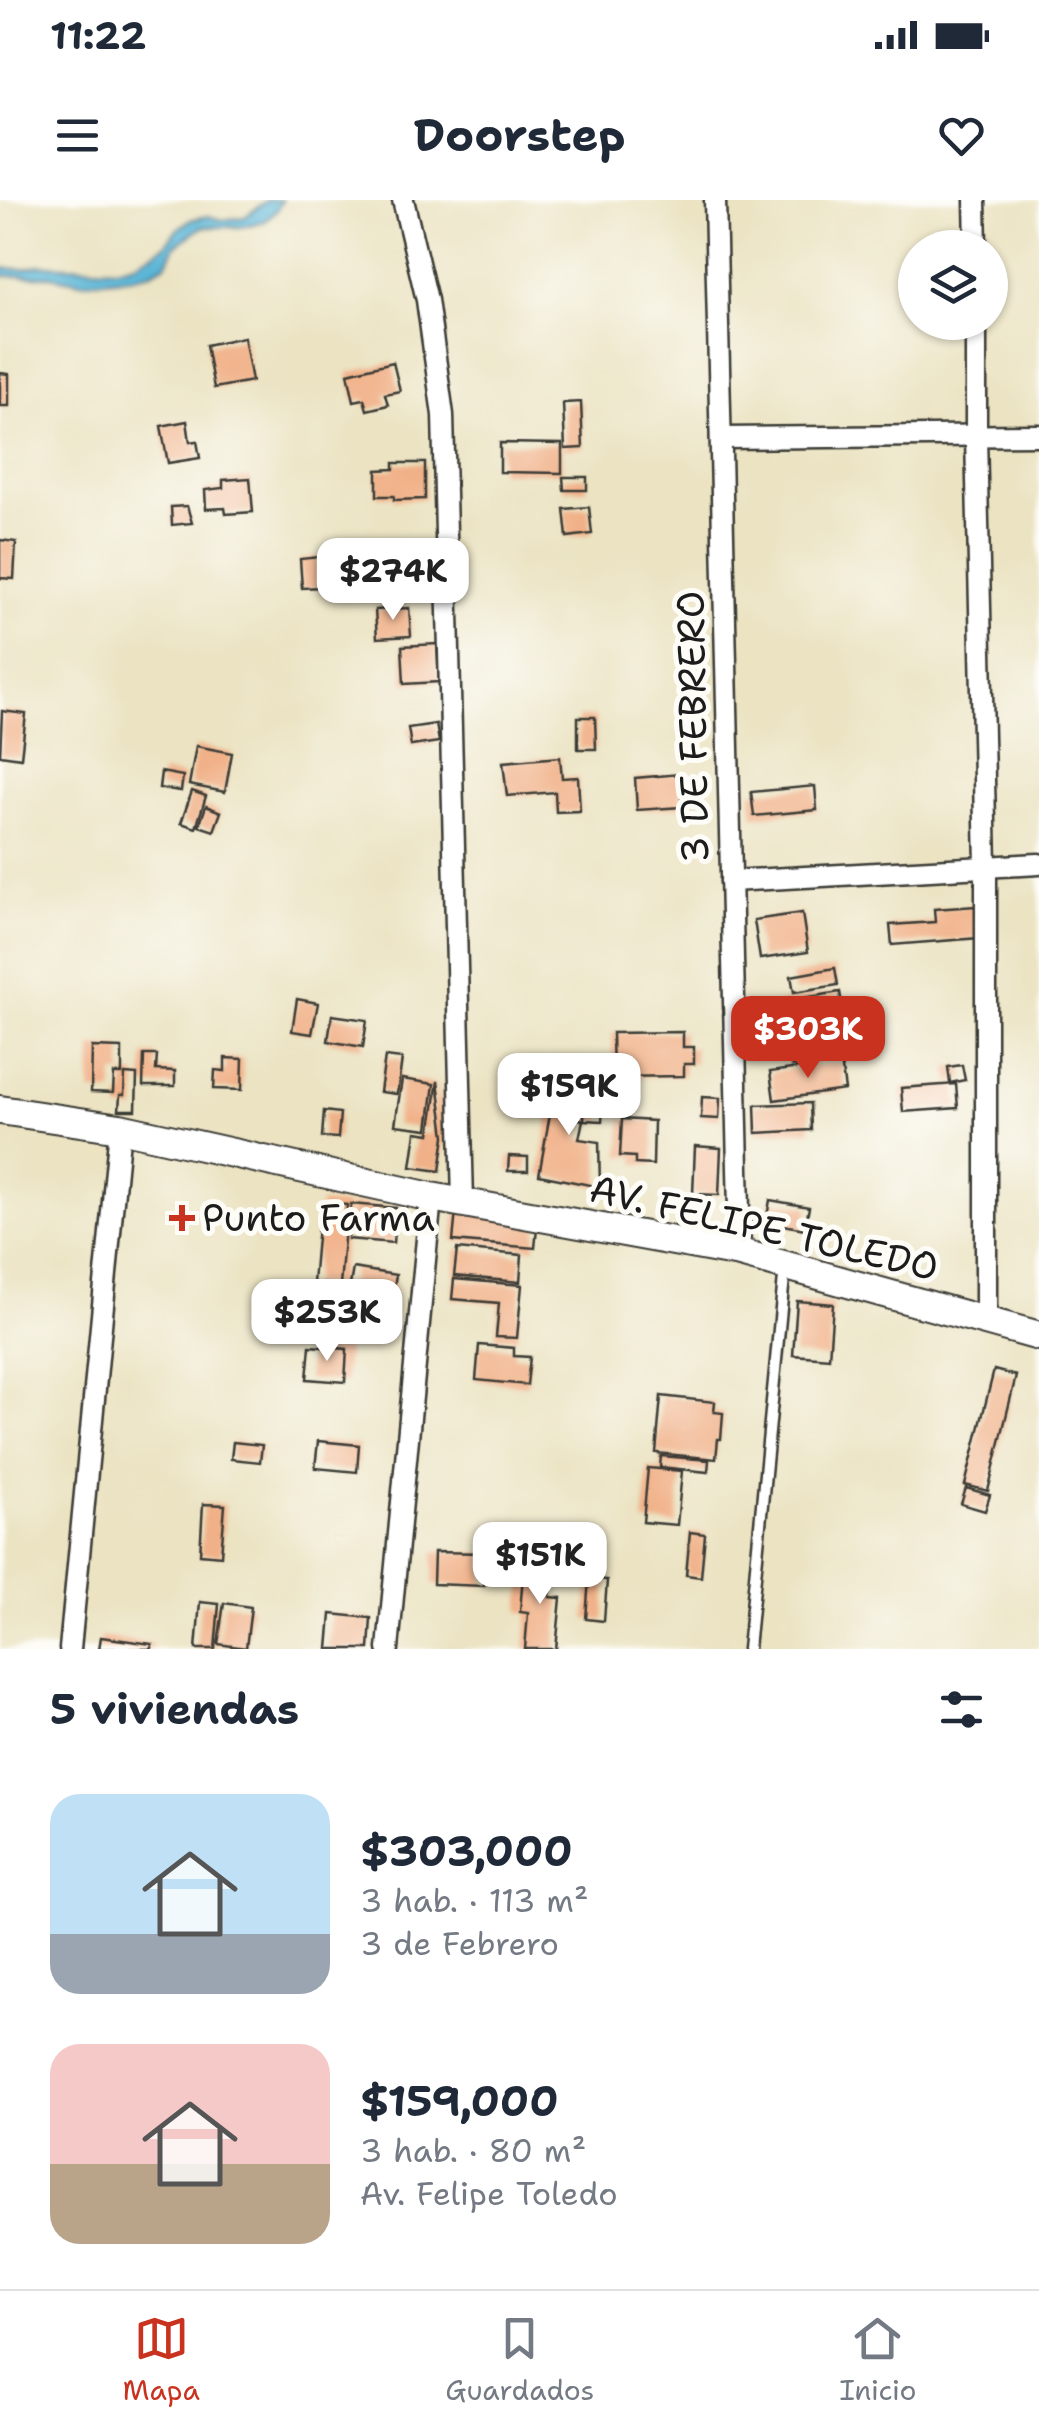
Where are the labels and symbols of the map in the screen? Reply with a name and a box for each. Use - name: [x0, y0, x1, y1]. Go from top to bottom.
- pin: $274K: [323, 538, 463, 623]
- street label: 3 DE FEBRERO: [665, 590, 720, 864]
- pin: $303K: [738, 996, 878, 1081]
- pin: $159K: [499, 1053, 639, 1138]
- street label: AV. FELIPE TOLEDO: [585, 1163, 943, 1292]
- place label: Punto Farma: [202, 1192, 435, 1243]
- marker: Punto Farma: [171, 1207, 193, 1229]
- pin: $253K: [257, 1279, 397, 1364]
- pin: $151K: [470, 1522, 610, 1607]

